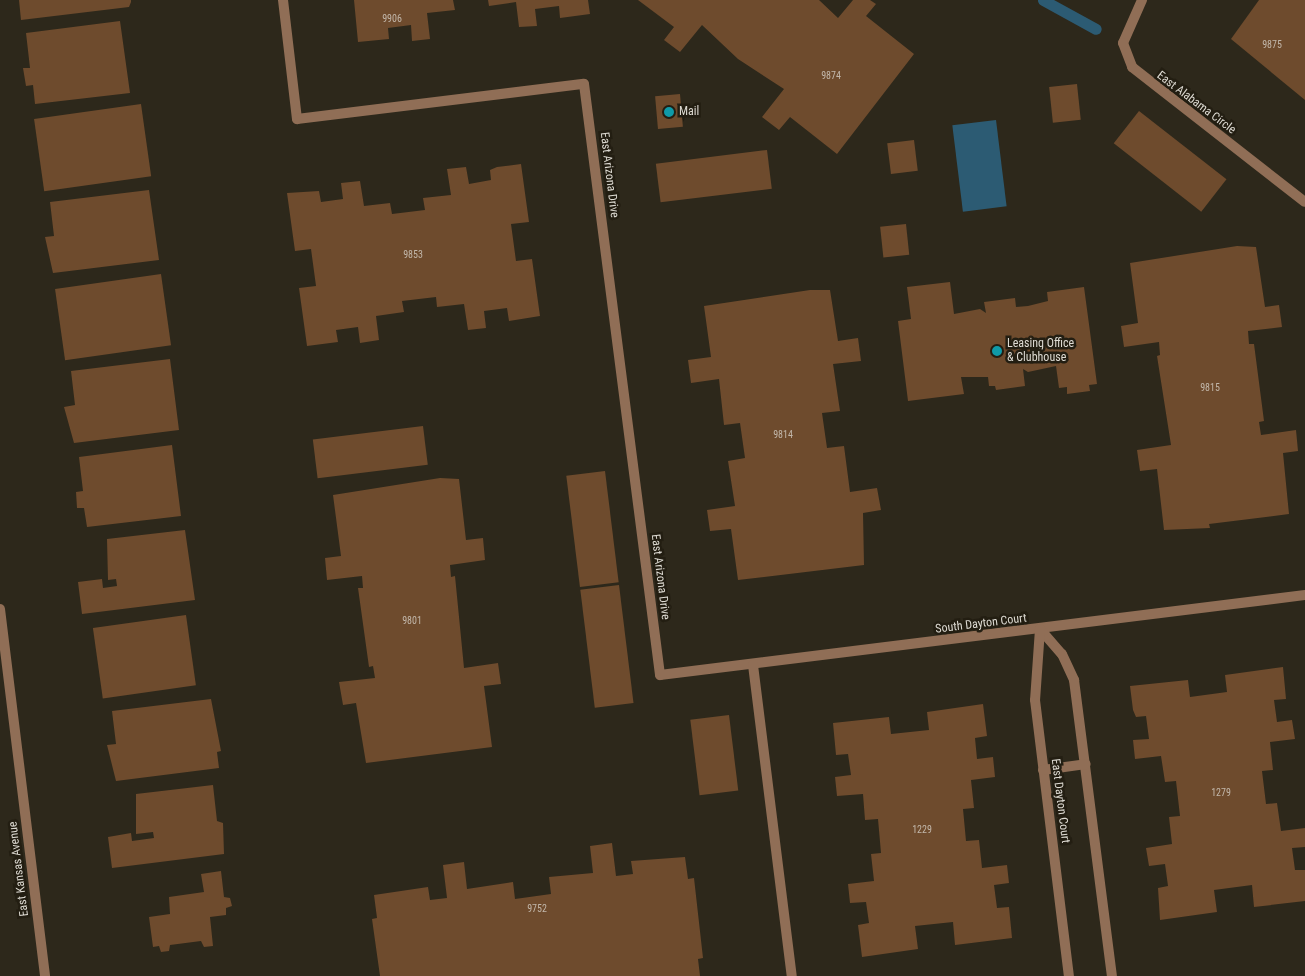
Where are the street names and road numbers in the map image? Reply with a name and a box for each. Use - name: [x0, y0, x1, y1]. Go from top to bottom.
- street label: East Alabama Circle: [1154, 69, 1238, 137]
- street label: East Arizona Drive: [597, 131, 621, 219]
- street label: East Arizona Drive: [648, 533, 672, 621]
- street label: South Dayton Court: [935, 611, 1027, 637]
- street label: East Dayton Court: [1048, 758, 1072, 844]
- street label: East Kansas Avenue: [6, 821, 32, 917]

